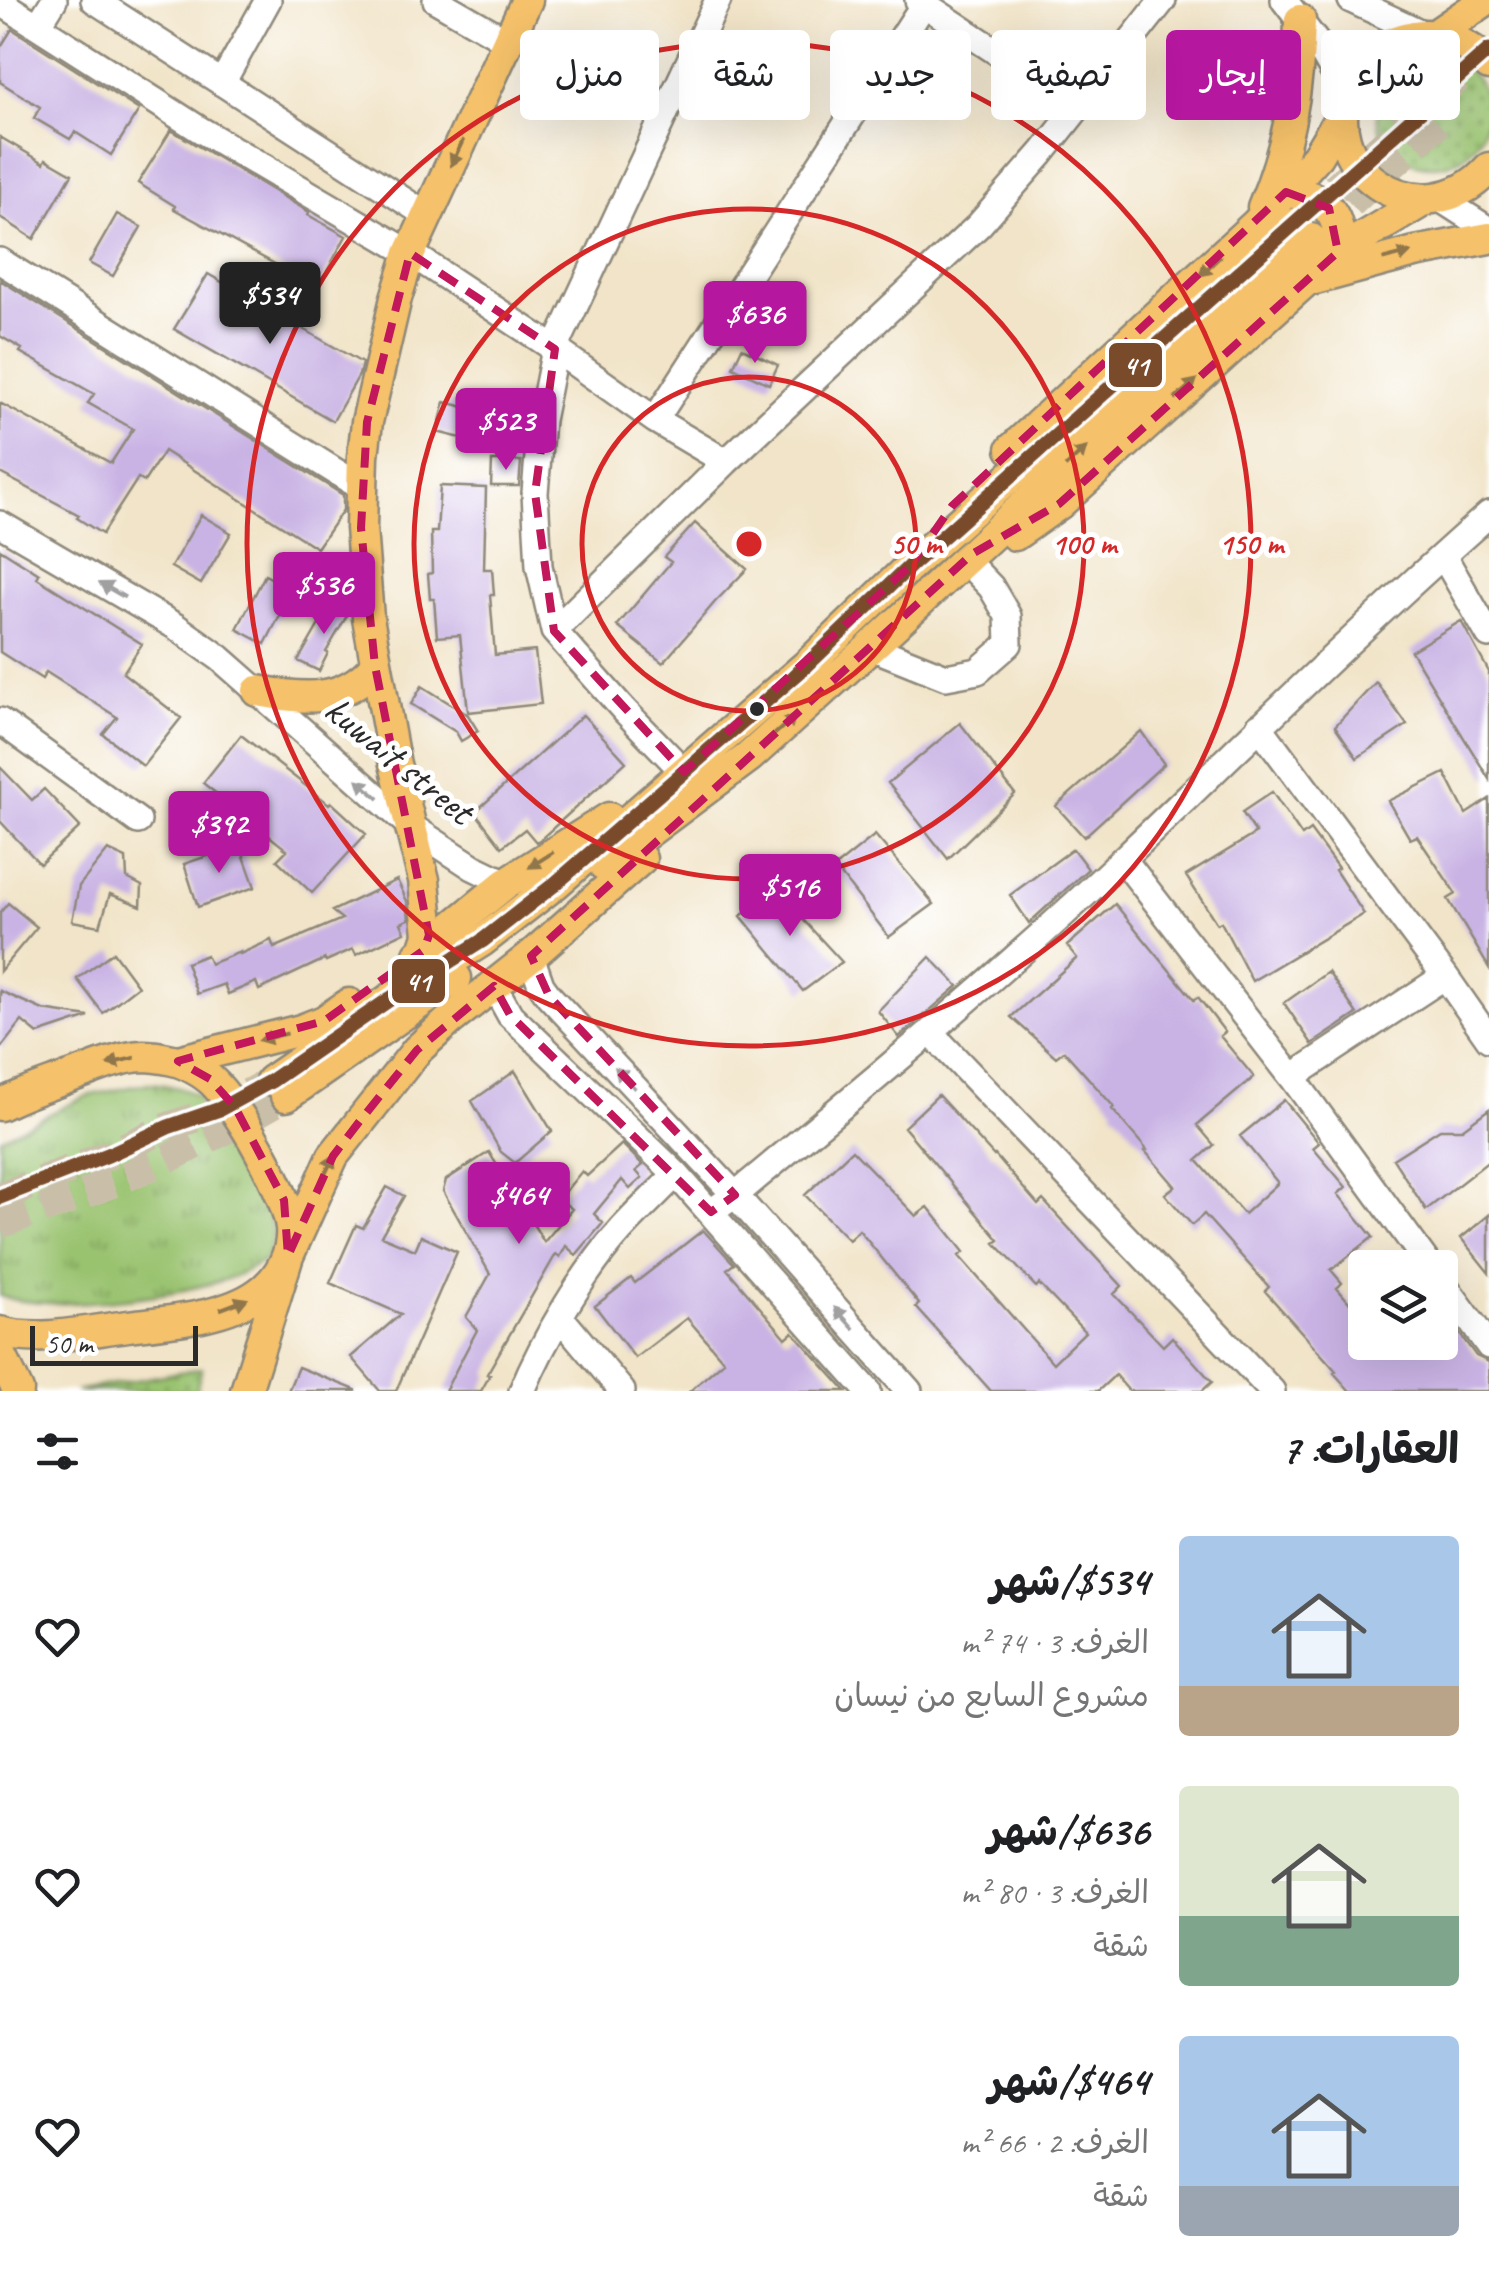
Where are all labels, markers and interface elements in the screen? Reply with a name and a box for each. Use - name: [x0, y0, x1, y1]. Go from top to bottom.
- chip: منزل: [520, 30, 659, 120]
- chip: شقة: [679, 30, 810, 120]
- chip: جديد: [830, 30, 971, 120]
- chip: تصفية: [991, 30, 1146, 120]
- chip: إيجار: [1166, 30, 1301, 120]
- chip: شراء: [1321, 30, 1460, 120]
- one-way arrow: [449, 138, 466, 167]
- one-way arrow: [1382, 248, 1413, 264]
- one-way arrow: [1198, 254, 1222, 277]
- pin: $534: [211, 262, 329, 347]
- text: $534: [241, 274, 299, 315]
- pin: $636: [696, 281, 814, 366]
- text: $636: [726, 293, 784, 334]
- line badge: 41: [1107, 341, 1164, 389]
- text: 41: [1123, 348, 1152, 383]
- one-way arrow: [1173, 379, 1198, 401]
- pin: $523: [447, 388, 565, 473]
- text: $523: [477, 400, 535, 441]
- one-way arrow: [1064, 446, 1088, 469]
- text: 50 m: [891, 525, 944, 563]
- text: 100 m: [1052, 525, 1119, 563]
- text: 150 m: [1219, 525, 1286, 563]
- centre of rings: [731, 526, 767, 562]
- pin: $536: [265, 552, 383, 637]
- text: $536: [295, 564, 353, 605]
- one-way arrow: [98, 581, 127, 598]
- street label: kuwait street: [314, 685, 487, 838]
- unlabelled marker: [747, 699, 767, 719]
- one-way arrow: [772, 714, 797, 736]
- one-way arrow: [356, 778, 381, 800]
- pin: $392: [160, 791, 278, 876]
- text: $392: [190, 803, 248, 844]
- one-way arrow: [528, 850, 555, 868]
- pin: $516: [731, 854, 849, 939]
- text: $516: [761, 866, 819, 907]
- line badge: 41: [390, 957, 447, 1005]
- text: 41: [405, 964, 434, 999]
- one-way arrow: [257, 1030, 288, 1046]
- one-way arrow: [105, 1054, 136, 1069]
- one-way arrow: [614, 1066, 637, 1090]
- one-way arrow: [320, 1153, 337, 1182]
- pin: $464: [460, 1162, 578, 1247]
- text: $464: [490, 1174, 548, 1215]
- map controls: [1348, 1250, 1458, 1360]
- button: layers: [1348, 1250, 1458, 1360]
- one-way arrow: [219, 1296, 249, 1311]
- one-way arrow: [833, 1306, 855, 1331]
- scale bar: [30, 1321, 198, 1366]
- text: 50 m: [45, 1326, 93, 1361]
- text: العقارات: 7: [1281, 1423, 1459, 1476]
- icon: filters: [30, 1424, 85, 1479]
- text: $534/شهر: [990, 1555, 1149, 1608]
- icon: home: [1259, 1576, 1379, 1696]
- icon: heart: [30, 1609, 85, 1664]
- text: الغرف: 3 · 74 m²: [961, 1622, 1149, 1663]
- text: مشروع السابع من نيسان: [834, 1675, 1149, 1716]
- text: $636/شهر: [988, 1805, 1149, 1858]
- icon: home: [1259, 1826, 1379, 1946]
- icon: heart: [30, 1859, 85, 1914]
- text: الغرف: 3 · 80 m²: [961, 1872, 1149, 1913]
- text: شقة: [1093, 1925, 1149, 1966]
- text: $464/شهر: [989, 2055, 1149, 2108]
- icon: home: [1259, 2076, 1379, 2196]
- icon: heart: [30, 2109, 85, 2164]
- text: الغرف: 2 · 66 m²: [961, 2122, 1149, 2163]
- text: شقة: [1093, 2175, 1149, 2216]

